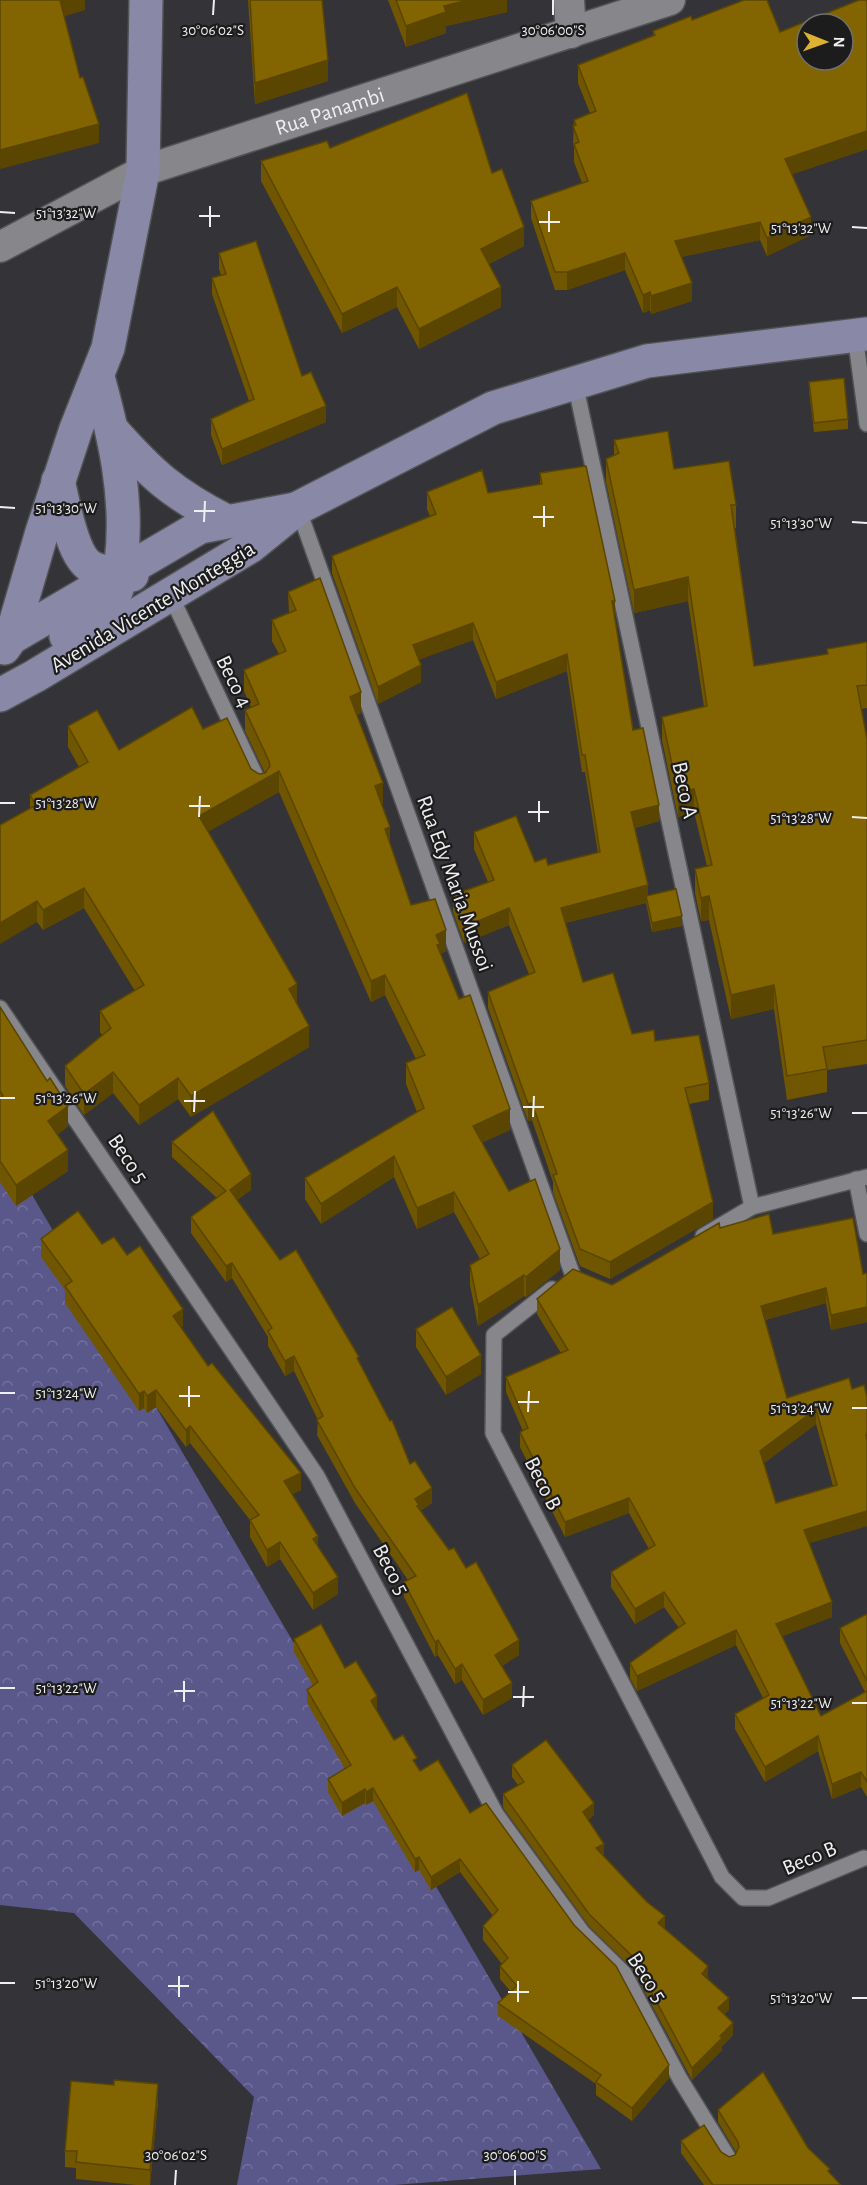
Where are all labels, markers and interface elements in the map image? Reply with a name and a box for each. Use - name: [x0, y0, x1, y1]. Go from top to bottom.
- north arrow: [795, 12, 855, 72]
- text: 30°06'02"S: [182, 23, 244, 38]
- text: 30°06'00"S: [521, 23, 585, 38]
- text: N: [831, 37, 847, 48]
- street label: Rua Panambi: [273, 84, 387, 139]
- text: 51°13'32"W: [36, 206, 97, 221]
- text: 51°13'32"W: [771, 221, 832, 236]
- text: 51°13'30"W: [35, 501, 97, 516]
- text: 51°13'30"W: [770, 516, 832, 531]
- street label: Avenida Vicente Monteggia: [47, 537, 258, 677]
- street label: Beco 4: [212, 652, 256, 711]
- street label: Beco A: [668, 760, 702, 821]
- street label: Rua Edy Maria Mussoi: [413, 793, 497, 974]
- text: 51°13'28"W: [35, 796, 97, 811]
- text: 51°13'28"W: [770, 811, 832, 826]
- text: 51°13'26"W: [35, 1091, 97, 1106]
- text: 51°13'26"W: [770, 1106, 832, 1121]
- street label: Beco 5: [104, 1130, 152, 1187]
- text: 51°13'24"W: [35, 1386, 97, 1401]
- text: 51°13'24"W: [770, 1401, 832, 1416]
- street label: Beco B: [520, 1453, 566, 1514]
- street label: Beco 5: [369, 1541, 413, 1598]
- text: 51°13'22"W: [35, 1681, 97, 1696]
- text: 51°13'22"W: [770, 1696, 832, 1711]
- street label: Beco B: [779, 1837, 840, 1879]
- street label: Beco 5: [623, 1949, 671, 2006]
- text: 51°13'20"W: [35, 1976, 98, 1991]
- text: 51°13'20"W: [770, 1991, 833, 2006]
- text: 30°06'02"S: [145, 2148, 207, 2163]
- text: 30°06'00"S: [483, 2148, 547, 2163]

